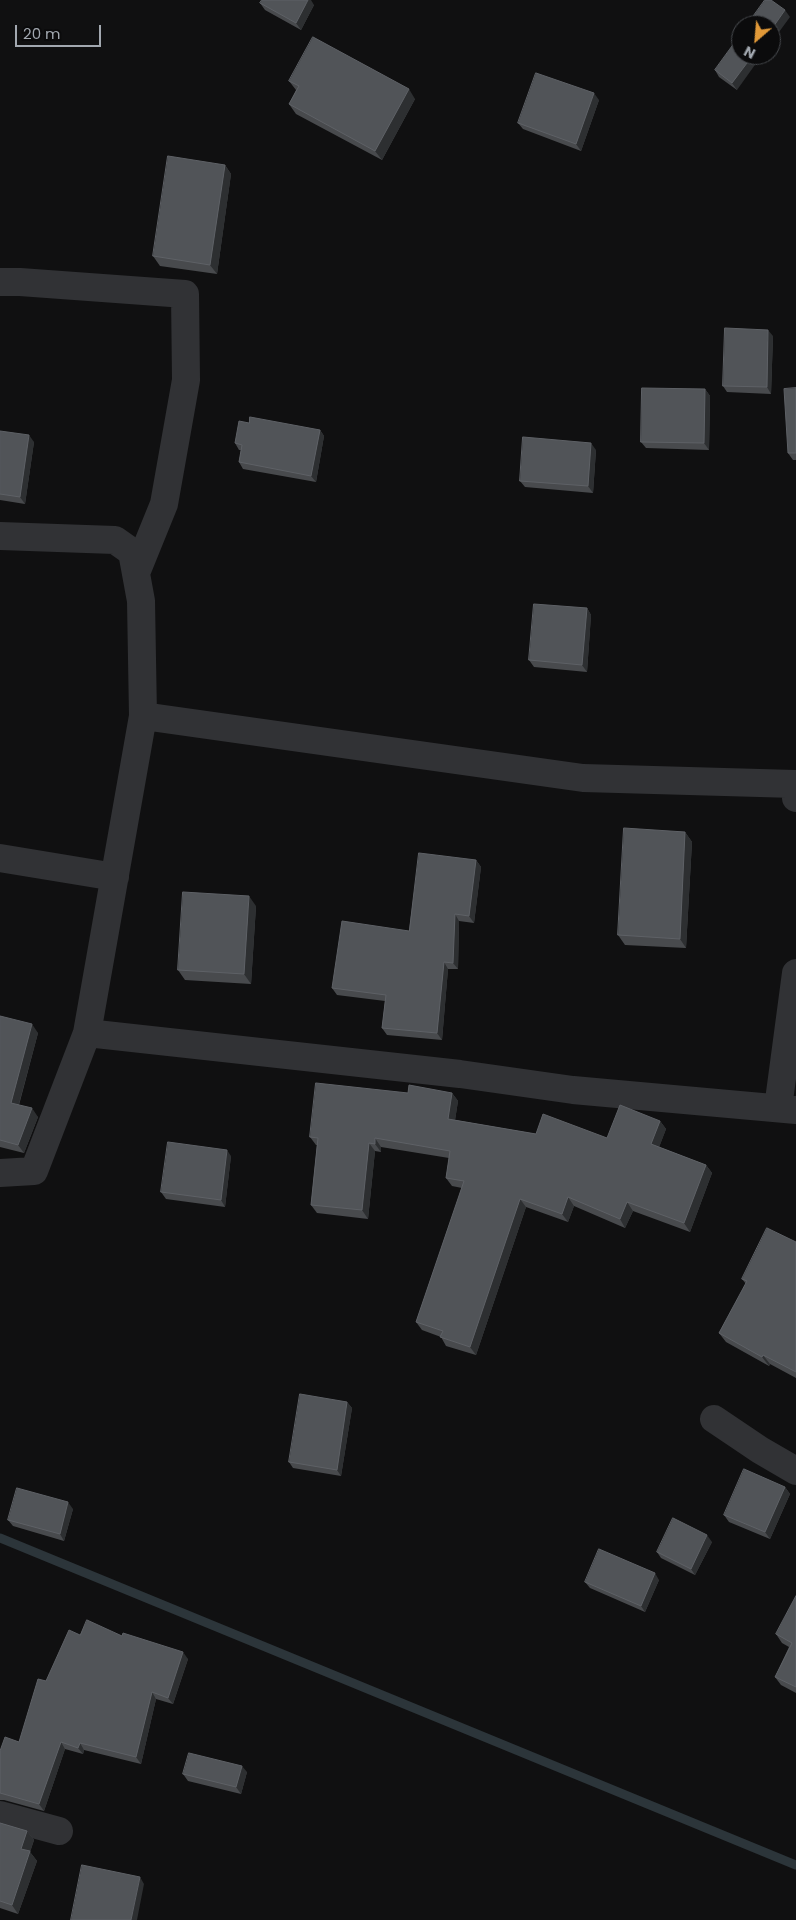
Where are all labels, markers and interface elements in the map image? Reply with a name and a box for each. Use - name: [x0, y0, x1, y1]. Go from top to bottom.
- scale bar: [18, 15, 104, 47]
- north arrow: [731, 15, 781, 65]
- text: 20 m: [23, 23, 61, 44]
- text: N: [740, 41, 759, 64]

